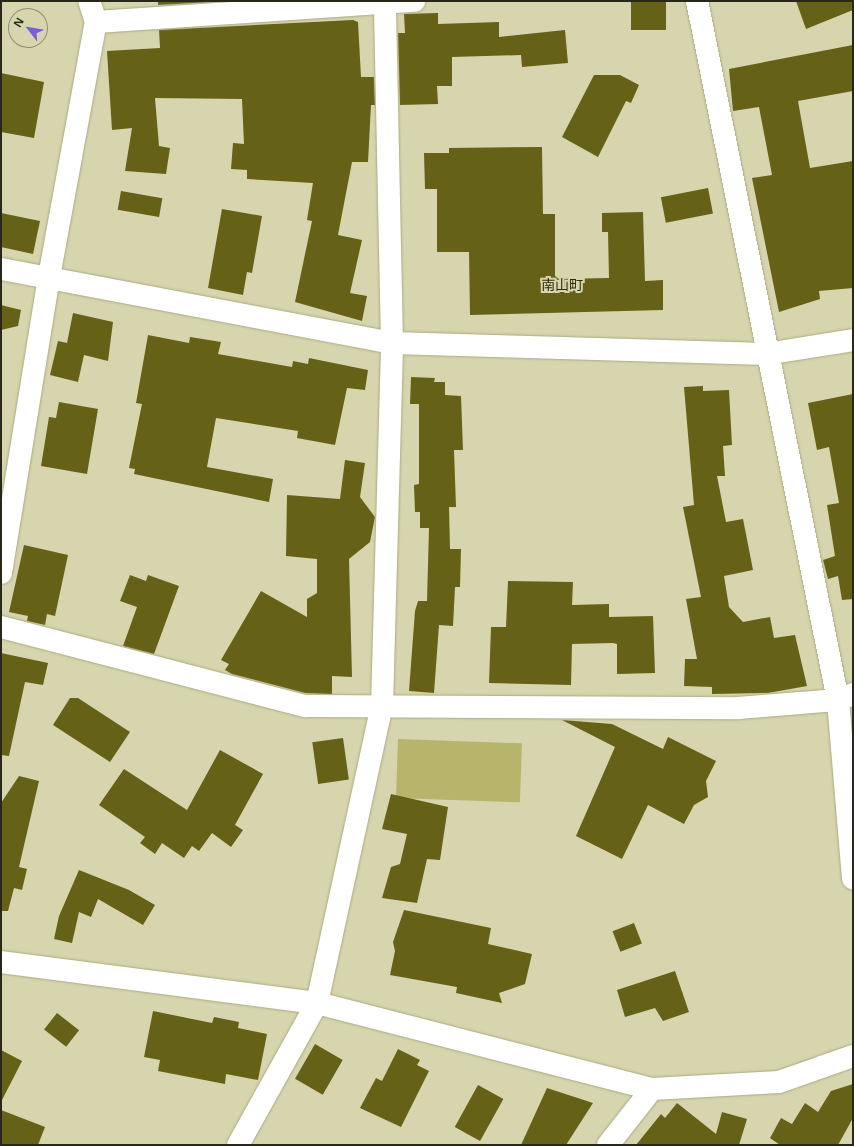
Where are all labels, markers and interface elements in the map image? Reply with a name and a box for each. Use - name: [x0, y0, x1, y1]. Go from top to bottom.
- north arrow: [8, 8, 48, 48]
- text: N: [9, 14, 27, 30]
- district label: 南山町: [541, 277, 583, 293]

